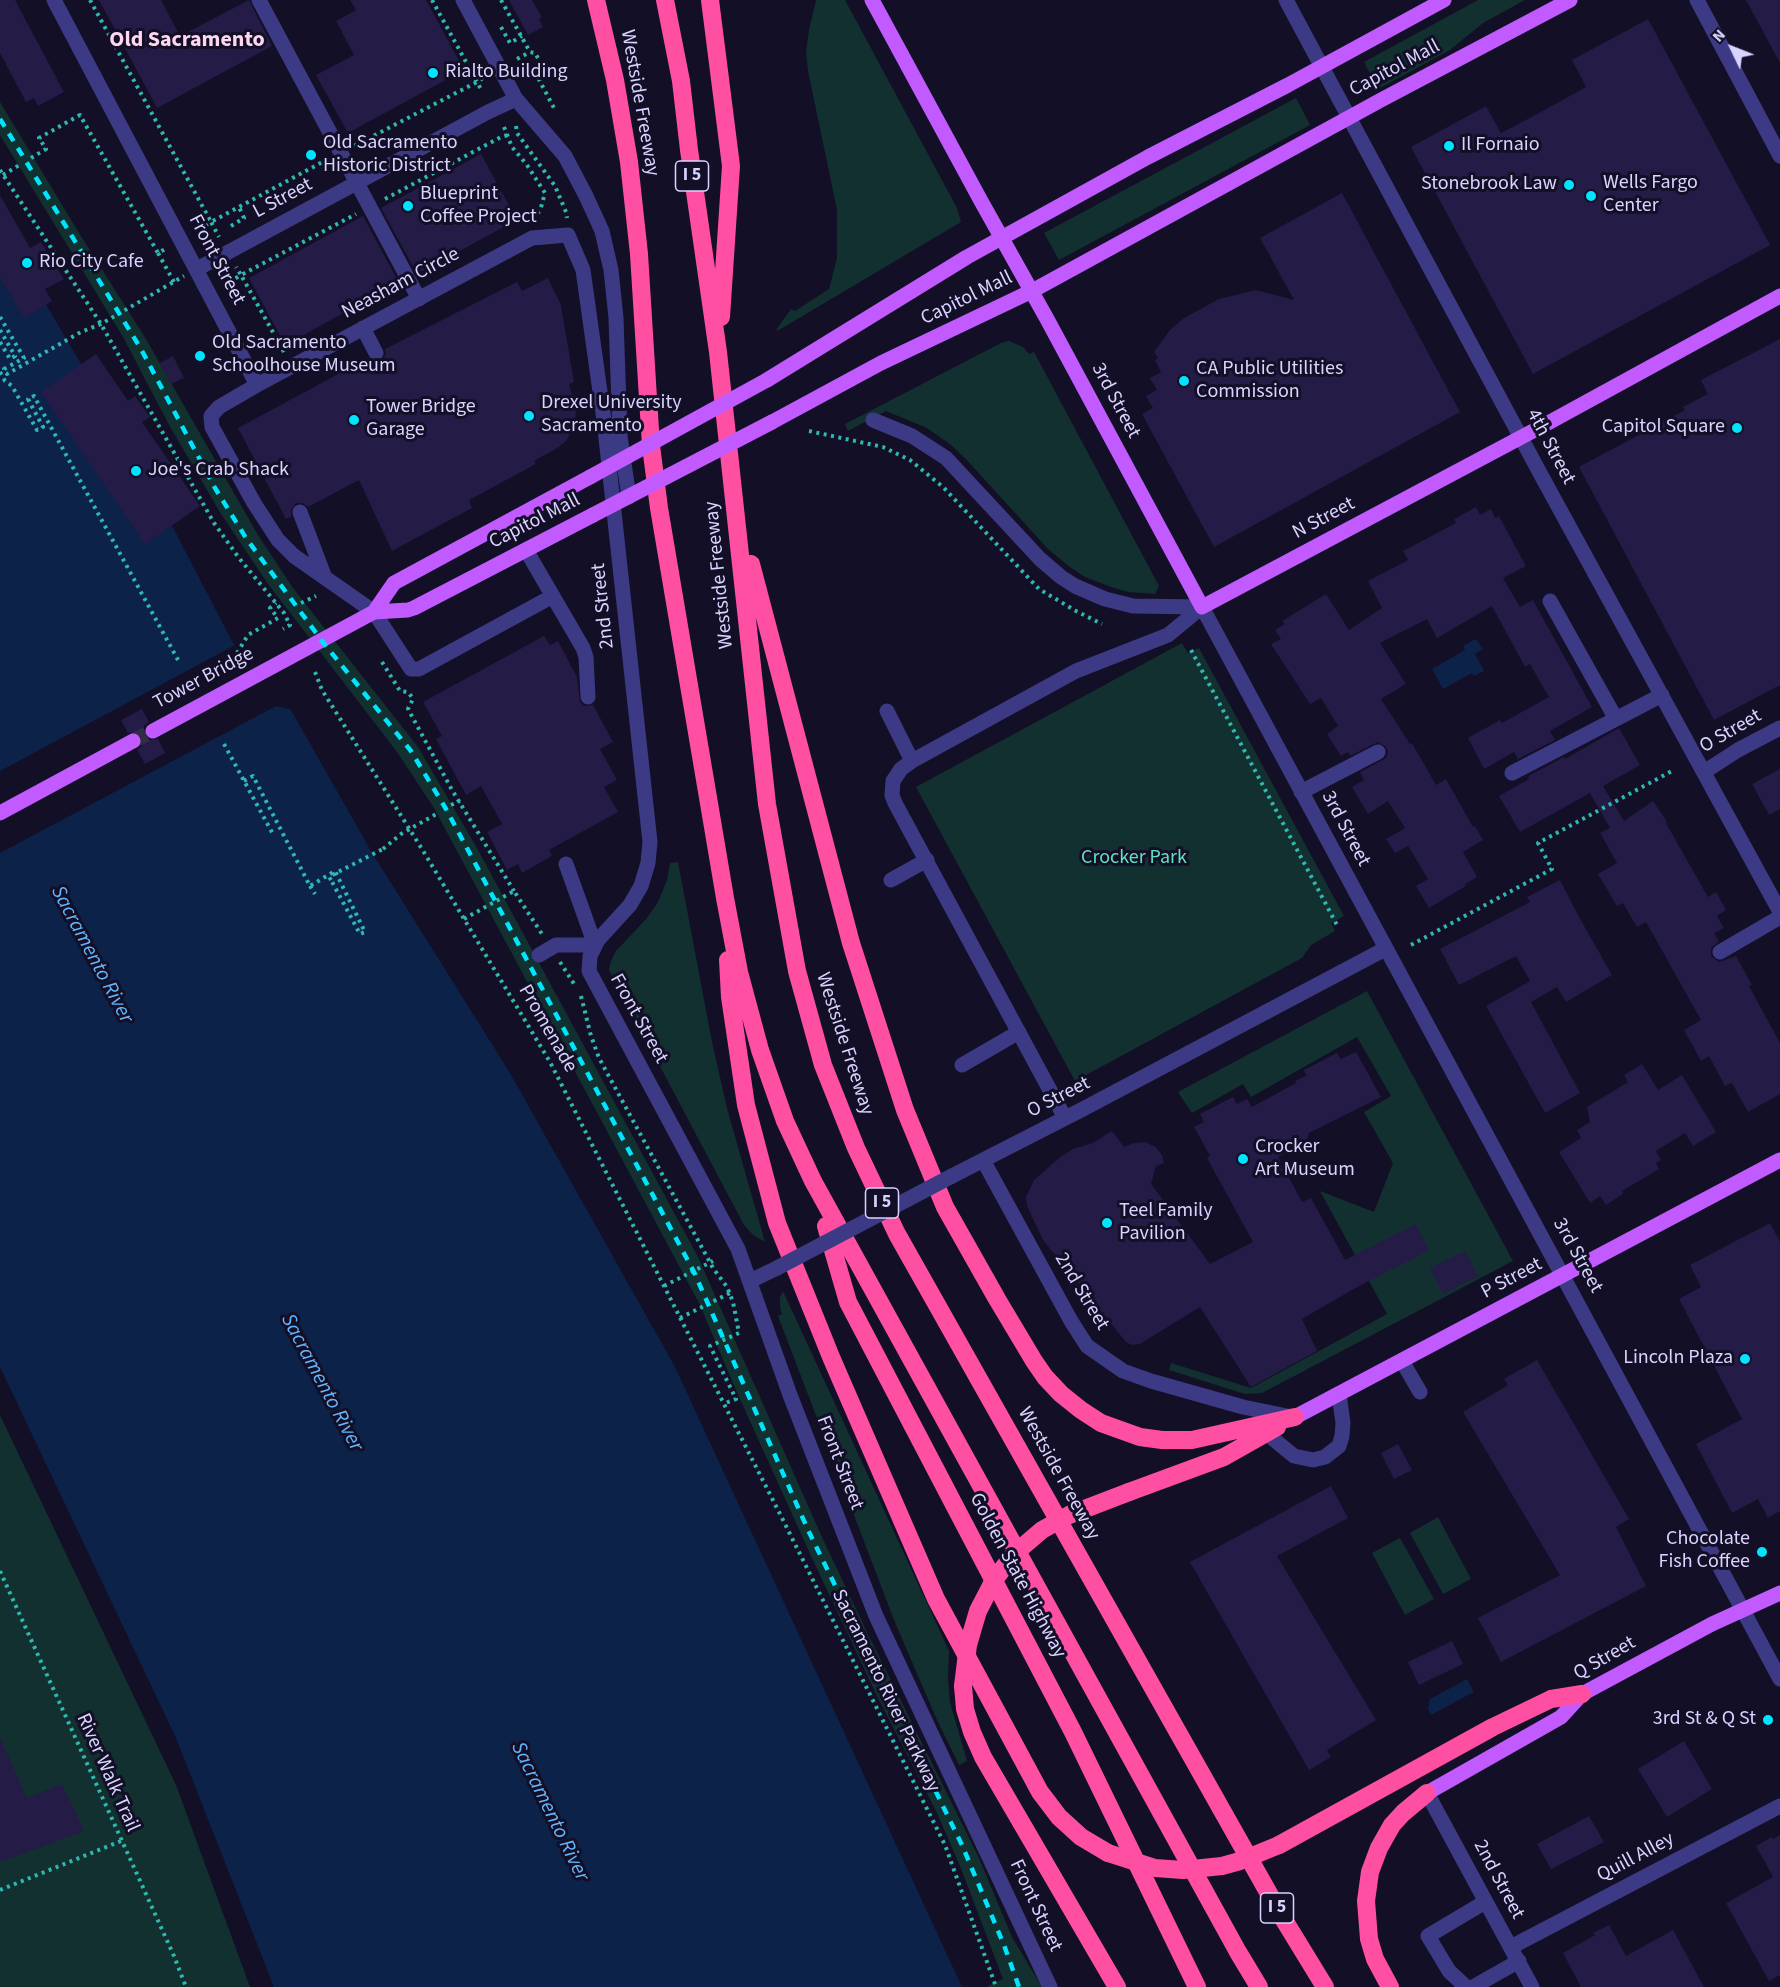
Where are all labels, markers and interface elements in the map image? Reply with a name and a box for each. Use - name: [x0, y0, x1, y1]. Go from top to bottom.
- north arrow: [1702, 18, 1762, 78]
- text: N: [1707, 24, 1731, 47]
- district label: Old Sacramento: [109, 28, 265, 54]
- street label: Westside Freeway: [614, 28, 664, 178]
- street label: Capitol Mall: [1346, 35, 1444, 103]
- place label: Rialto Building: [445, 61, 568, 85]
- marker: Rialto Building: [426, 66, 440, 80]
- place label: Old Sacramento Historic District: [323, 132, 458, 179]
- place label: Il Fornaio: [1461, 134, 1540, 158]
- marker: Il Fornaio: [1442, 139, 1456, 153]
- marker: Old Sacramento Historic District: [304, 148, 318, 162]
- road number: I 5: [676, 161, 708, 191]
- place label: Wells Fargo Center: [1603, 172, 1698, 219]
- street label: L Street: [249, 173, 317, 225]
- place label: Stonebrook Law: [1421, 173, 1557, 197]
- marker: Stonebrook Law: [1562, 178, 1576, 192]
- place label: Blueprint Coffee Project: [420, 183, 537, 230]
- marker: Wells Fargo Center: [1584, 189, 1598, 203]
- marker: Blueprint Coffee Project: [401, 199, 415, 213]
- street label: Front Street: [182, 211, 250, 309]
- street label: Neasham Circle: [338, 243, 464, 325]
- place label: Rio City Cafe: [39, 251, 144, 275]
- marker: Rio City Cafe: [20, 256, 34, 270]
- street label: Capitol Mall: [917, 267, 1017, 331]
- place label: Old Sacramento Schoolhouse Museum: [212, 332, 396, 379]
- marker: Old Sacramento Schoolhouse Museum: [193, 349, 207, 363]
- place label: CA Public Utilities Commission: [1196, 358, 1343, 405]
- street label: 3rd Street: [1085, 359, 1145, 443]
- marker: CA Public Utilities Commission: [1177, 374, 1191, 388]
- place label: Drexel University Sacramento: [541, 392, 682, 439]
- place label: Tower Bridge Garage: [366, 396, 476, 443]
- street label: 4th Street: [1520, 405, 1580, 489]
- marker: Drexel University Sacramento: [522, 409, 536, 423]
- marker: Tower Bridge Garage: [347, 413, 361, 427]
- place label: Capitol Square: [1602, 416, 1725, 440]
- marker: Capitol Square: [1730, 421, 1744, 435]
- place label: Joe's Crab Shack: [148, 459, 289, 483]
- marker: Joe's Crab Shack: [129, 464, 143, 478]
- street label: Capitol Mall: [486, 489, 584, 555]
- street label: N Street: [1289, 493, 1359, 545]
- street label: Westside Freeway: [700, 500, 740, 650]
- street label: 2nd Street: [588, 562, 620, 650]
- street label: Tower Bridge: [150, 643, 258, 715]
- street label: O Street: [1696, 705, 1766, 759]
- street label: 3rd Street: [1315, 787, 1375, 871]
- park label: Crocker Park: [1081, 847, 1187, 871]
- water label: Sacramento River: [44, 882, 138, 1028]
- street label: Front Street: [604, 970, 672, 1068]
- street label: Westside Freeway: [810, 970, 878, 1118]
- street label: Promenade: [512, 981, 582, 1077]
- street label: O Street: [1024, 1072, 1094, 1124]
- place label: Crocker Art Museum: [1255, 1136, 1355, 1183]
- marker: Crocker Art Museum: [1236, 1152, 1250, 1166]
- road number: I 5: [866, 1188, 898, 1218]
- place label: Teel Family Pavilion: [1119, 1200, 1213, 1247]
- street label: 3rd Street: [1547, 1214, 1607, 1298]
- marker: Teel Family Pavilion: [1100, 1216, 1114, 1230]
- street label: 2nd Street: [1049, 1249, 1113, 1335]
- street label: P Street: [1477, 1253, 1547, 1305]
- water label: Sacramento River: [274, 1310, 368, 1456]
- place label: Lincoln Plaza: [1623, 1347, 1733, 1371]
- marker: Lincoln Plaza: [1738, 1352, 1752, 1366]
- street label: Westside Freeway: [1012, 1403, 1104, 1545]
- street label: Front Street: [810, 1413, 868, 1513]
- street label: Golden State Highway: [963, 1489, 1071, 1663]
- place label: Chocolate Fish Coffee: [1659, 1528, 1750, 1575]
- marker: Chocolate Fish Coffee: [1755, 1545, 1769, 1559]
- street label: Sacramento River Parkway: [825, 1586, 945, 1796]
- street label: Q Street: [1570, 1632, 1640, 1686]
- place label: 3rd St & Q St: [1653, 1708, 1756, 1732]
- street label: River Walk Trail: [70, 1710, 144, 1836]
- marker: 3rd St & Q St: [1761, 1713, 1775, 1727]
- water label: Sacramento River: [504, 1738, 594, 1886]
- street label: Quill Alley: [1593, 1828, 1679, 1888]
- street label: 2nd Street: [1467, 1836, 1529, 1924]
- street label: Front Street: [1003, 1856, 1067, 1956]
- road number: I 5: [1260, 1893, 1294, 1923]

